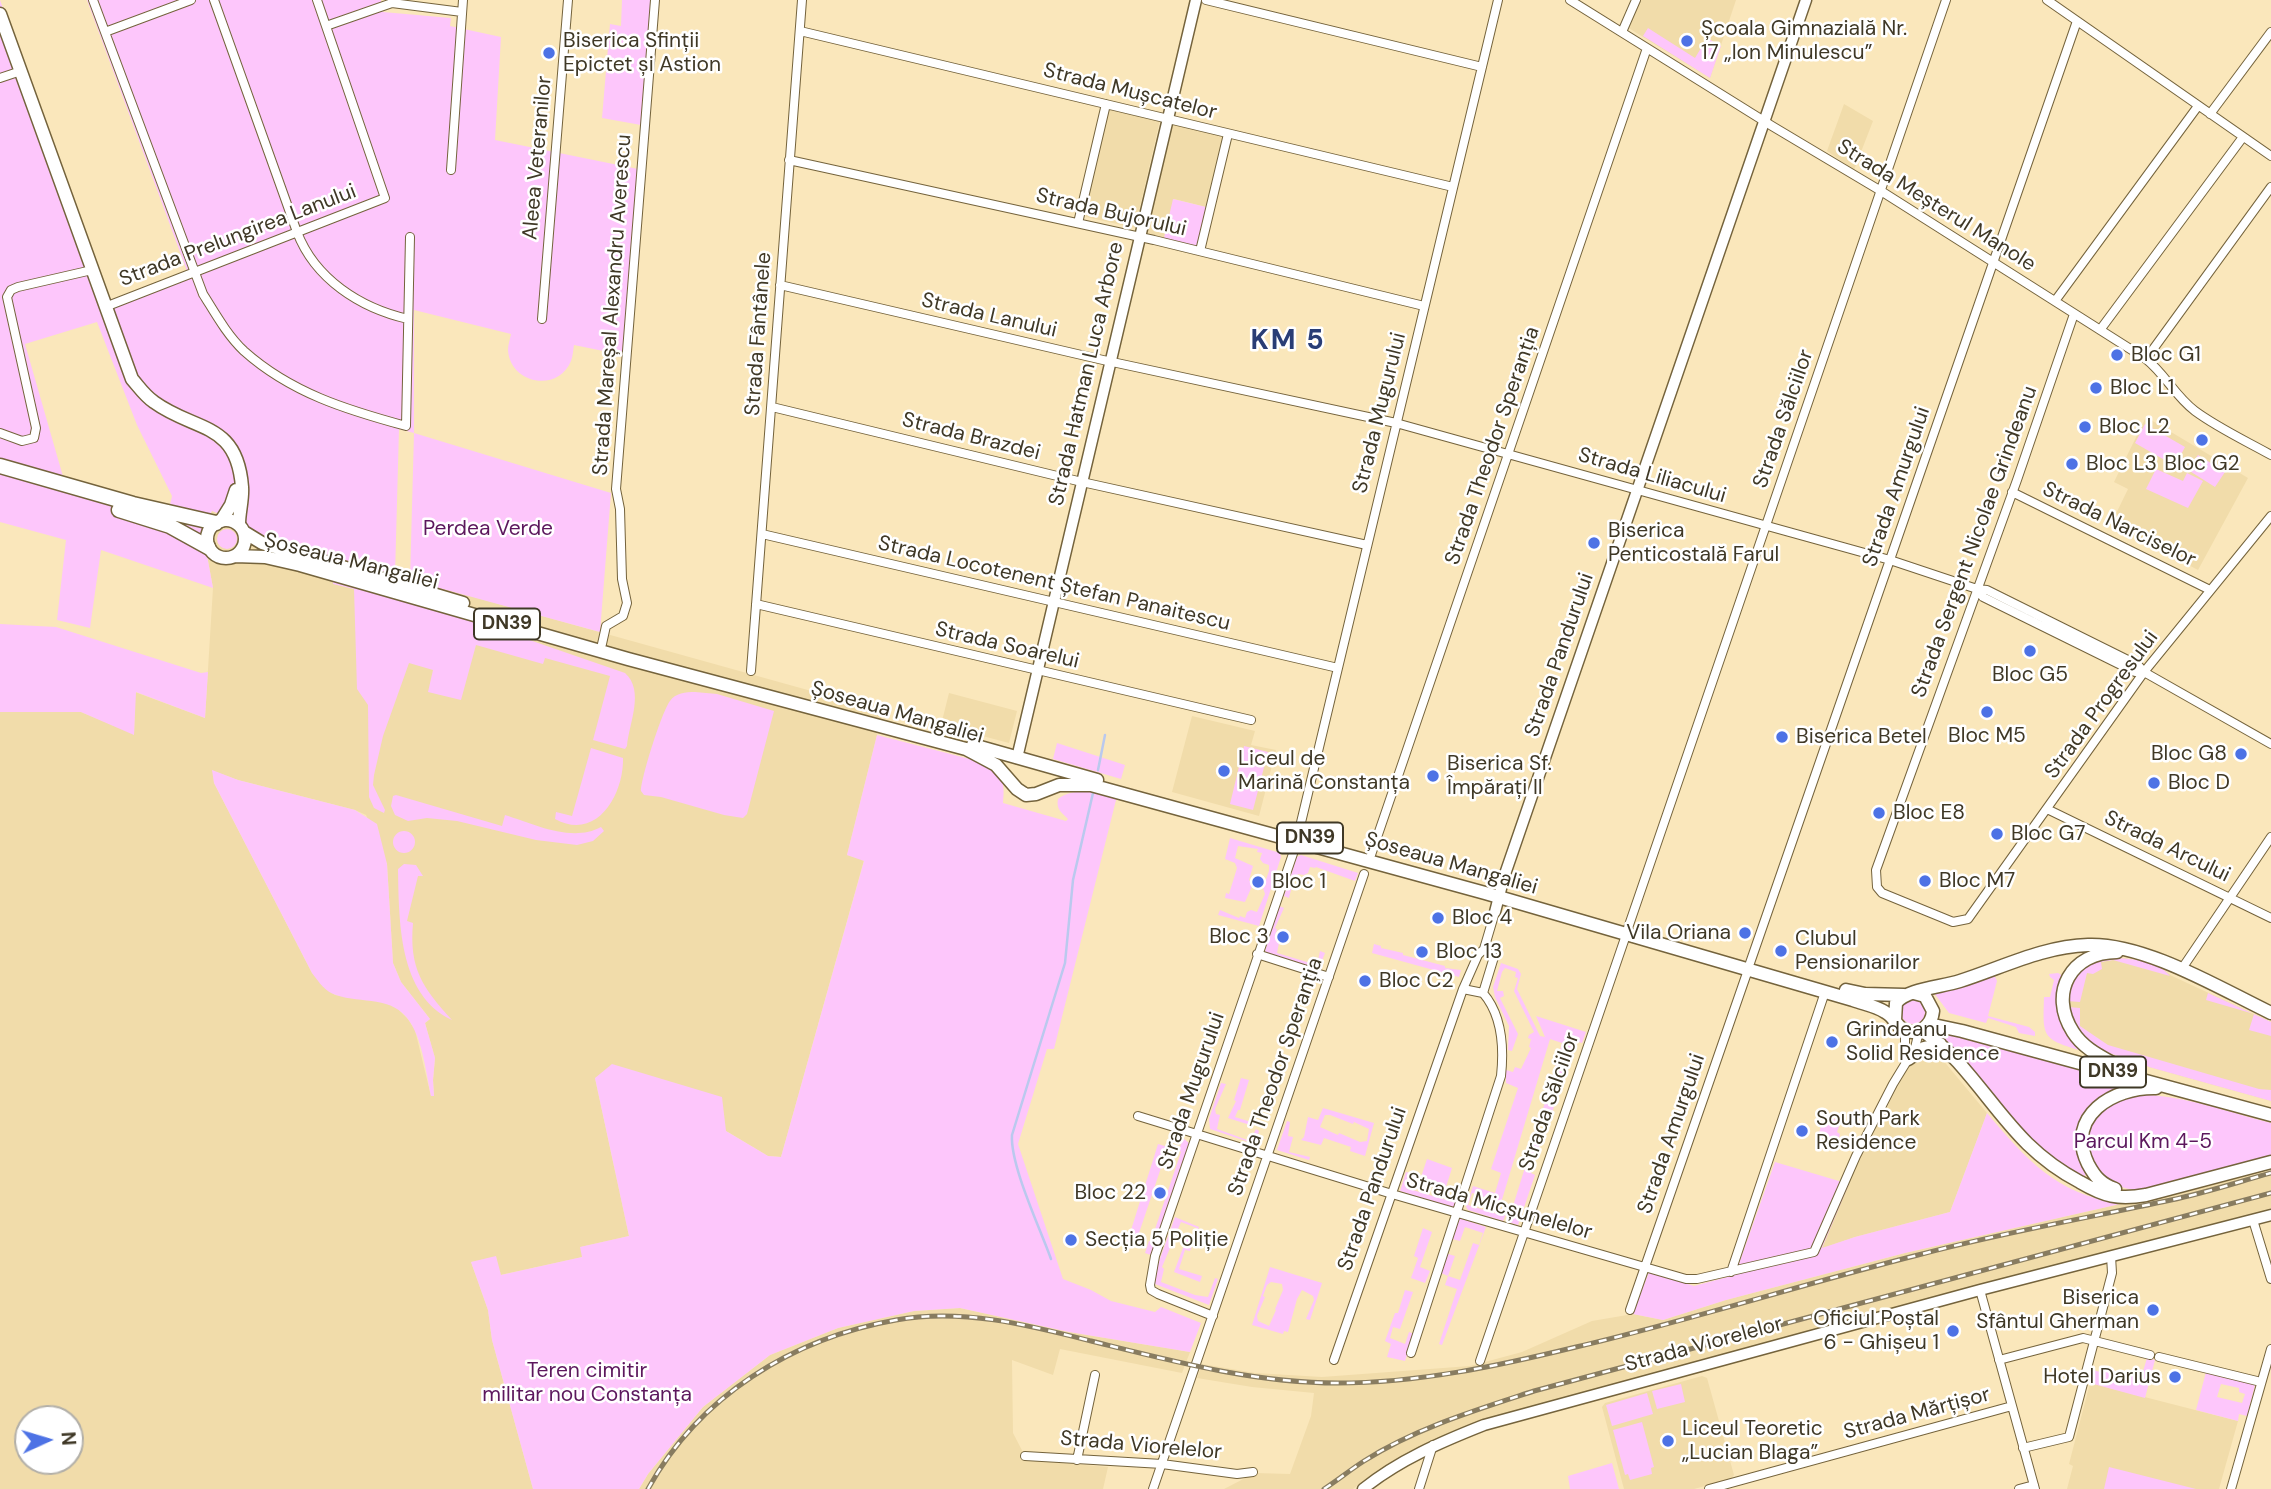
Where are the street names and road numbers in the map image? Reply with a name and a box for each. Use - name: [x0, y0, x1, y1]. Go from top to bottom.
- street label: Strada Mușcatelor: [1041, 58, 1219, 126]
- street label: Aleea Veteranilor: [518, 75, 558, 241]
- street label: Strada Mareșal Alexandru Averescu: [588, 133, 638, 477]
- street label: Strada Meșterul Manole: [1832, 134, 2040, 278]
- street label: Strada Prelungirea Lanului: [116, 179, 360, 293]
- street label: Strada Bujorului: [1033, 183, 1189, 243]
- street label: Strada Hatman Luca Arbore: [1044, 240, 1130, 508]
- street label: Strada Fântânele: [741, 251, 777, 417]
- street label: Strada Lanului: [919, 288, 1059, 344]
- street label: Strada Theodor Speranția: [1440, 324, 1546, 568]
- street label: Strada Mugurului: [1348, 330, 1412, 496]
- street label: Strada Sălciilor: [1748, 346, 1820, 492]
- street label: Strada Sergent Nicolae Grindeanu: [1907, 383, 2043, 701]
- street label: Strada Amurgului: [1858, 404, 1936, 570]
- street label: Strada Brazdei: [899, 408, 1043, 466]
- street label: Strada Liliacului: [1575, 443, 1729, 509]
- street label: Strada Narciselor: [2038, 477, 2200, 573]
- street label: Șoseaua Mangaliei: [261, 528, 441, 596]
- street label: Strada Locotenent Ștefan Panaitescu: [876, 531, 1232, 637]
- street label: Strada Pandurului: [1520, 570, 1600, 740]
- road number: DN39: [474, 608, 540, 639]
- street label: Strada Soarelui: [933, 617, 1081, 675]
- street label: Strada Progresului: [2040, 626, 2164, 784]
- street label: Șoseaua Mangaliei: [808, 676, 986, 750]
- street label: Strada Arcului: [2100, 806, 2234, 888]
- road number: DN39: [1277, 822, 1343, 853]
- street label: Șoseaua Mangaliei: [1362, 827, 1540, 901]
- street label: Strada Theodor Speranția: [1223, 955, 1329, 1199]
- street label: Strada Mugurului: [1153, 1009, 1231, 1173]
- street label: Strada Sălciilor: [1514, 1029, 1586, 1175]
- street label: Strada Amurgului: [1633, 1051, 1711, 1217]
- road number: DN39: [2080, 1056, 2146, 1088]
- street label: Strada Pandurului: [1333, 1104, 1413, 1274]
- street label: Strada Micșunelelor: [1403, 1168, 1595, 1246]
- street label: Strada Viorelelor: [1622, 1312, 1786, 1378]
- street label: Strada Mărțișor: [1841, 1382, 1993, 1446]
- street label: Strada Viorelelor: [1059, 1426, 1223, 1466]

